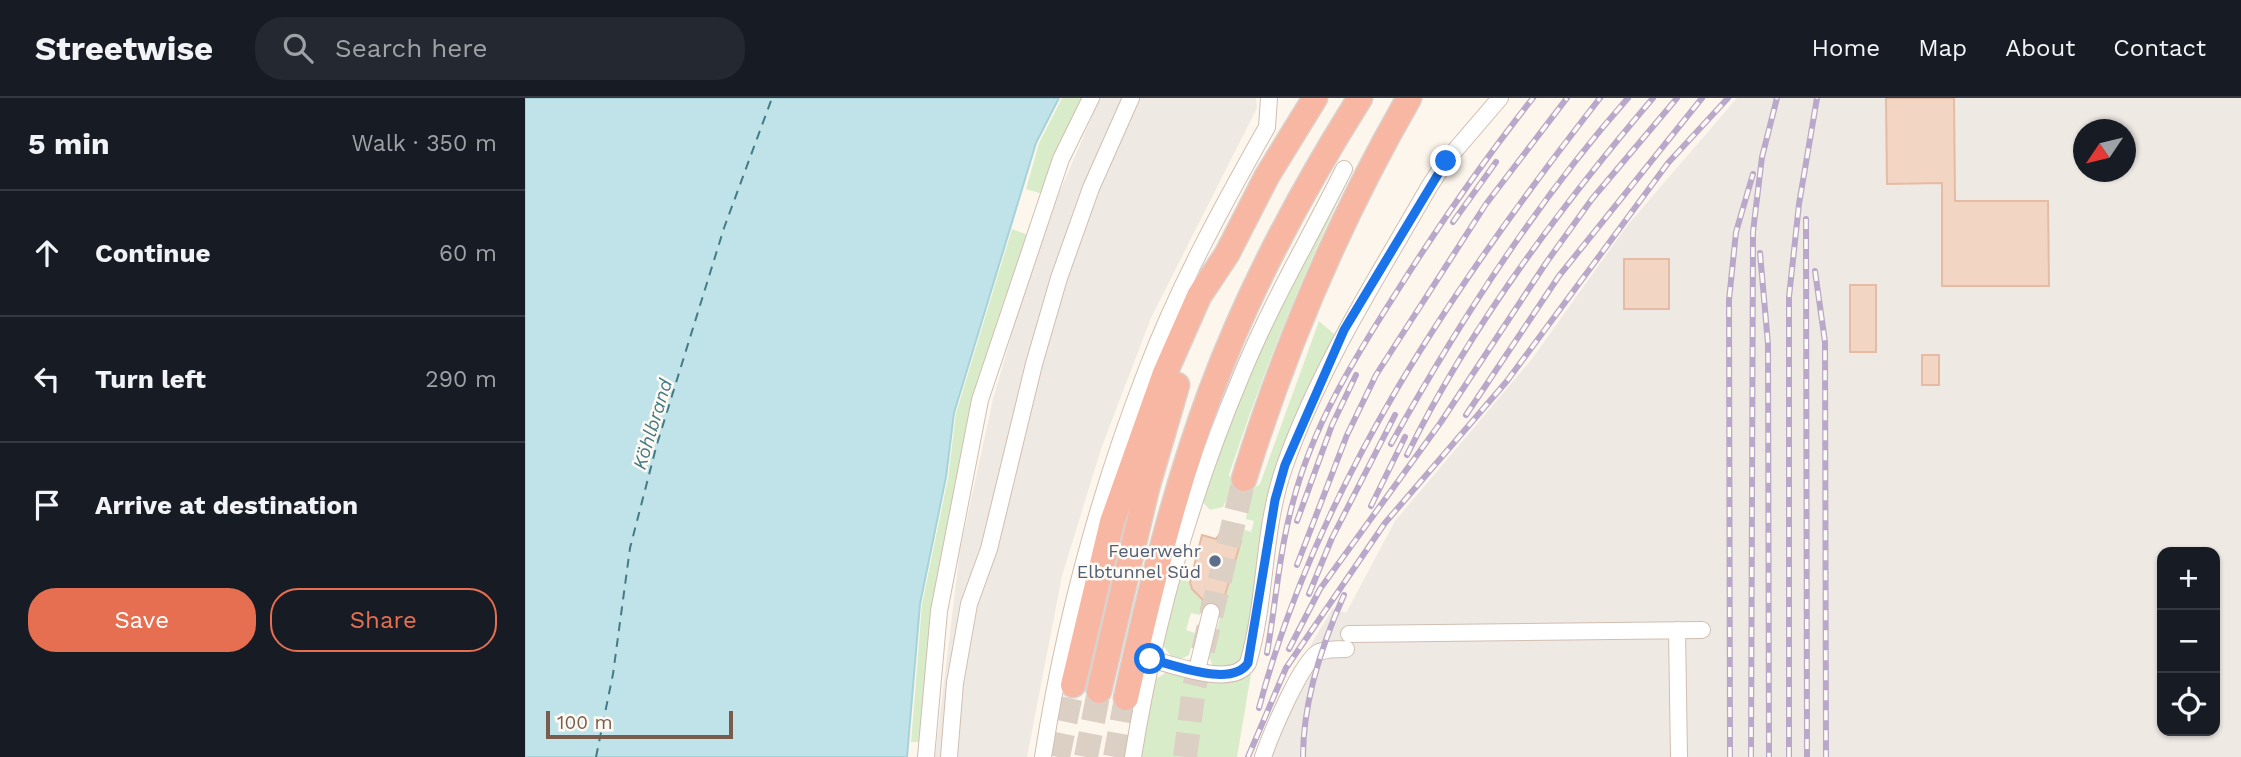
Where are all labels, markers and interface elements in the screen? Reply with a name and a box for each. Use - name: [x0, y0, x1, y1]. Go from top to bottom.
- search box: [255, 17, 745, 80]
- text: Streetwise: [35, 29, 213, 68]
- icon: search: [279, 29, 317, 67]
- text: Search here: [335, 33, 487, 63]
- text: Home: [1812, 34, 1880, 62]
- text: Map: [1918, 34, 1967, 62]
- text: About: [2005, 34, 2075, 62]
- text: Contact: [2113, 34, 2206, 62]
- north arrow: [2073, 119, 2136, 182]
- text: 5 min: [28, 126, 110, 161]
- text: Walk · 350 m: [351, 130, 497, 157]
- route end: [1430, 145, 1461, 176]
- icon: ahead: [28, 234, 66, 272]
- text: Continue: [95, 238, 211, 268]
- text: 60 m: [439, 240, 497, 267]
- icon: left: [28, 360, 66, 398]
- text: Turn left: [95, 364, 206, 394]
- text: 290 m: [425, 366, 497, 393]
- water label: Köhlbrand: [628, 375, 677, 472]
- icon: arrive: [28, 486, 66, 524]
- text: Arrive at destination: [95, 490, 358, 520]
- place label: Feuerwehr Elbtunnel Süd: [1077, 540, 1201, 582]
- map controls: [2157, 547, 2220, 736]
- button: +: [2157, 547, 2220, 610]
- marker: Feuerwehr Elbtunnel Süd: [1207, 553, 1223, 569]
- button: Save: [28, 588, 256, 652]
- button: Share: [270, 588, 497, 652]
- button: −: [2157, 610, 2220, 673]
- route start: [1134, 643, 1165, 674]
- button: locate: [2157, 673, 2220, 736]
- scale bar: [546, 708, 733, 740]
- text: 100 m: [557, 711, 613, 734]

